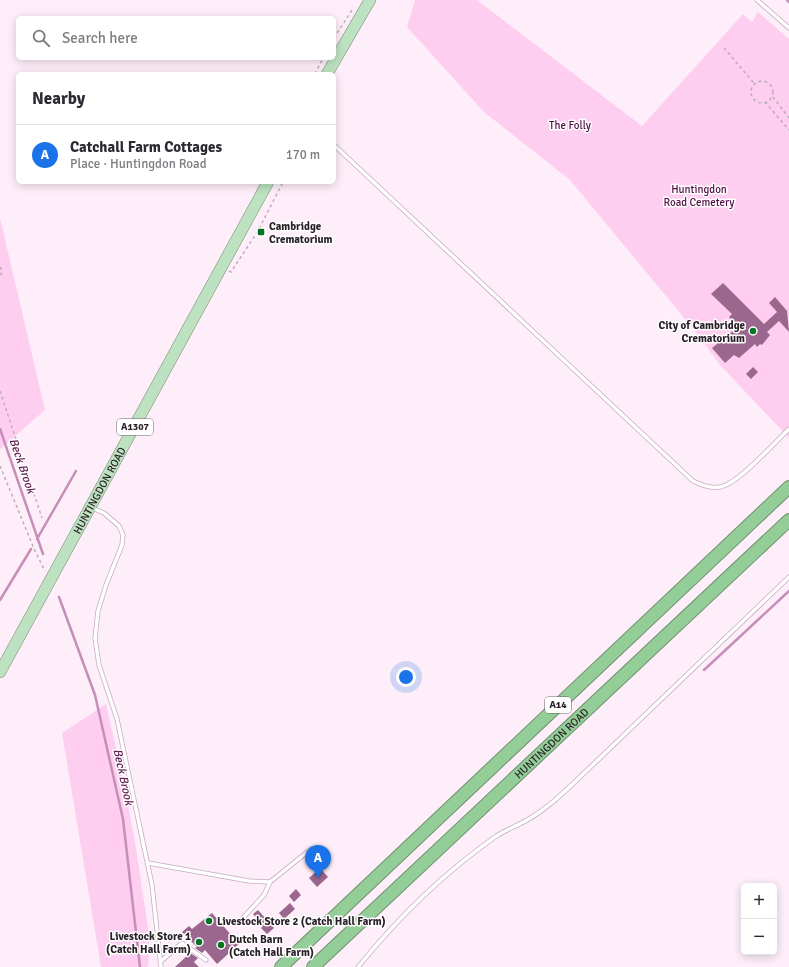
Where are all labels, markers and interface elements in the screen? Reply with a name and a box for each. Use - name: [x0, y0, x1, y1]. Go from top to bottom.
- search box: [16, 16, 336, 60]
- icon: search: [30, 27, 52, 49]
- text: Search here: [62, 29, 138, 47]
- text: Nearby: [32, 88, 85, 109]
- park label: The Folly: [549, 119, 592, 132]
- text: Catchall Farm Cottages: [70, 138, 222, 156]
- text: A: [41, 147, 49, 163]
- text: 170 m: [286, 147, 320, 163]
- text: Place · Huntingdon Road: [70, 156, 207, 172]
- park label: Huntingdon Road Cemetery: [663, 183, 735, 209]
- place label: Cambridge Crematorium: [269, 220, 333, 246]
- marker: Cambridge Crematorium: [256, 227, 266, 237]
- place label: City of Cambridge Crematorium: [659, 319, 746, 345]
- marker: City of Cambridge Crematorium: [748, 326, 758, 336]
- road number: A1307: [117, 419, 153, 435]
- water label: Beck Brook: [6, 436, 39, 496]
- street label: HUNTINGDON ROAD: [70, 445, 128, 536]
- your location: [396, 667, 416, 687]
- road number: A14: [545, 697, 571, 713]
- street label: HUNTINGDON ROAD: [511, 705, 591, 781]
- water label: Beck Brook: [110, 747, 137, 808]
- pin: A: [305, 845, 331, 878]
- map controls: [741, 883, 777, 955]
- button: +: [741, 883, 777, 919]
- place label: Livestock Store 2 (Catch Hall Farm): [217, 915, 386, 928]
- marker: Livestock Store 2 (Catch Hall Farm): [204, 916, 214, 926]
- button: −: [741, 919, 777, 955]
- place label: Livestock Store 1 (Catch Hall Farm): [106, 930, 191, 956]
- place label: Dutch Barn (Catch Hall Farm): [229, 933, 314, 959]
- marker: Livestock Store 1 (Catch Hall Farm): [194, 937, 204, 947]
- marker: Dutch Barn (Catch Hall Farm): [216, 940, 226, 950]

